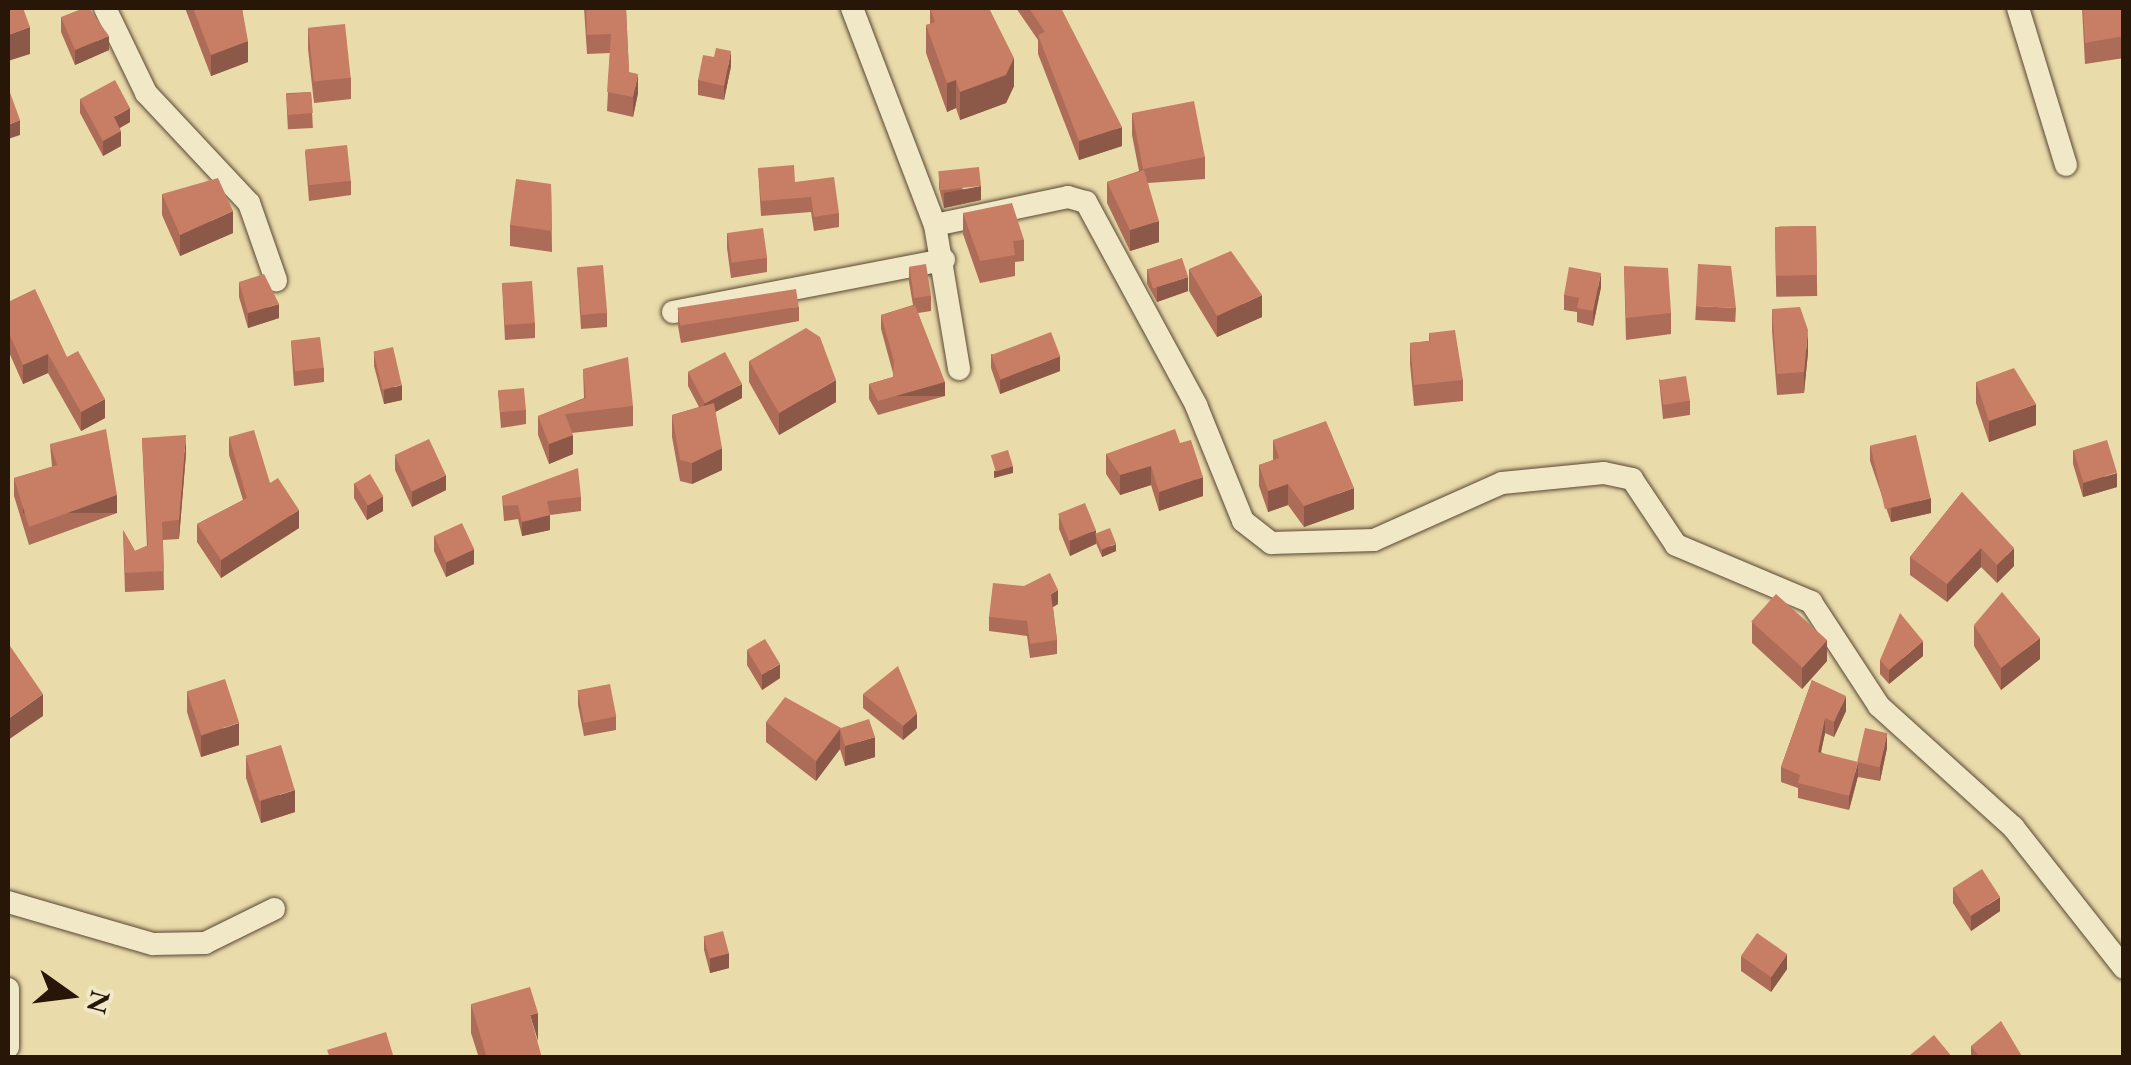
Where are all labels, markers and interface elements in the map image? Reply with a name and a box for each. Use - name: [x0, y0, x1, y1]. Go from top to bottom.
- north arrow: [20, 945, 120, 1045]
- text: N: [79, 987, 119, 1018]

